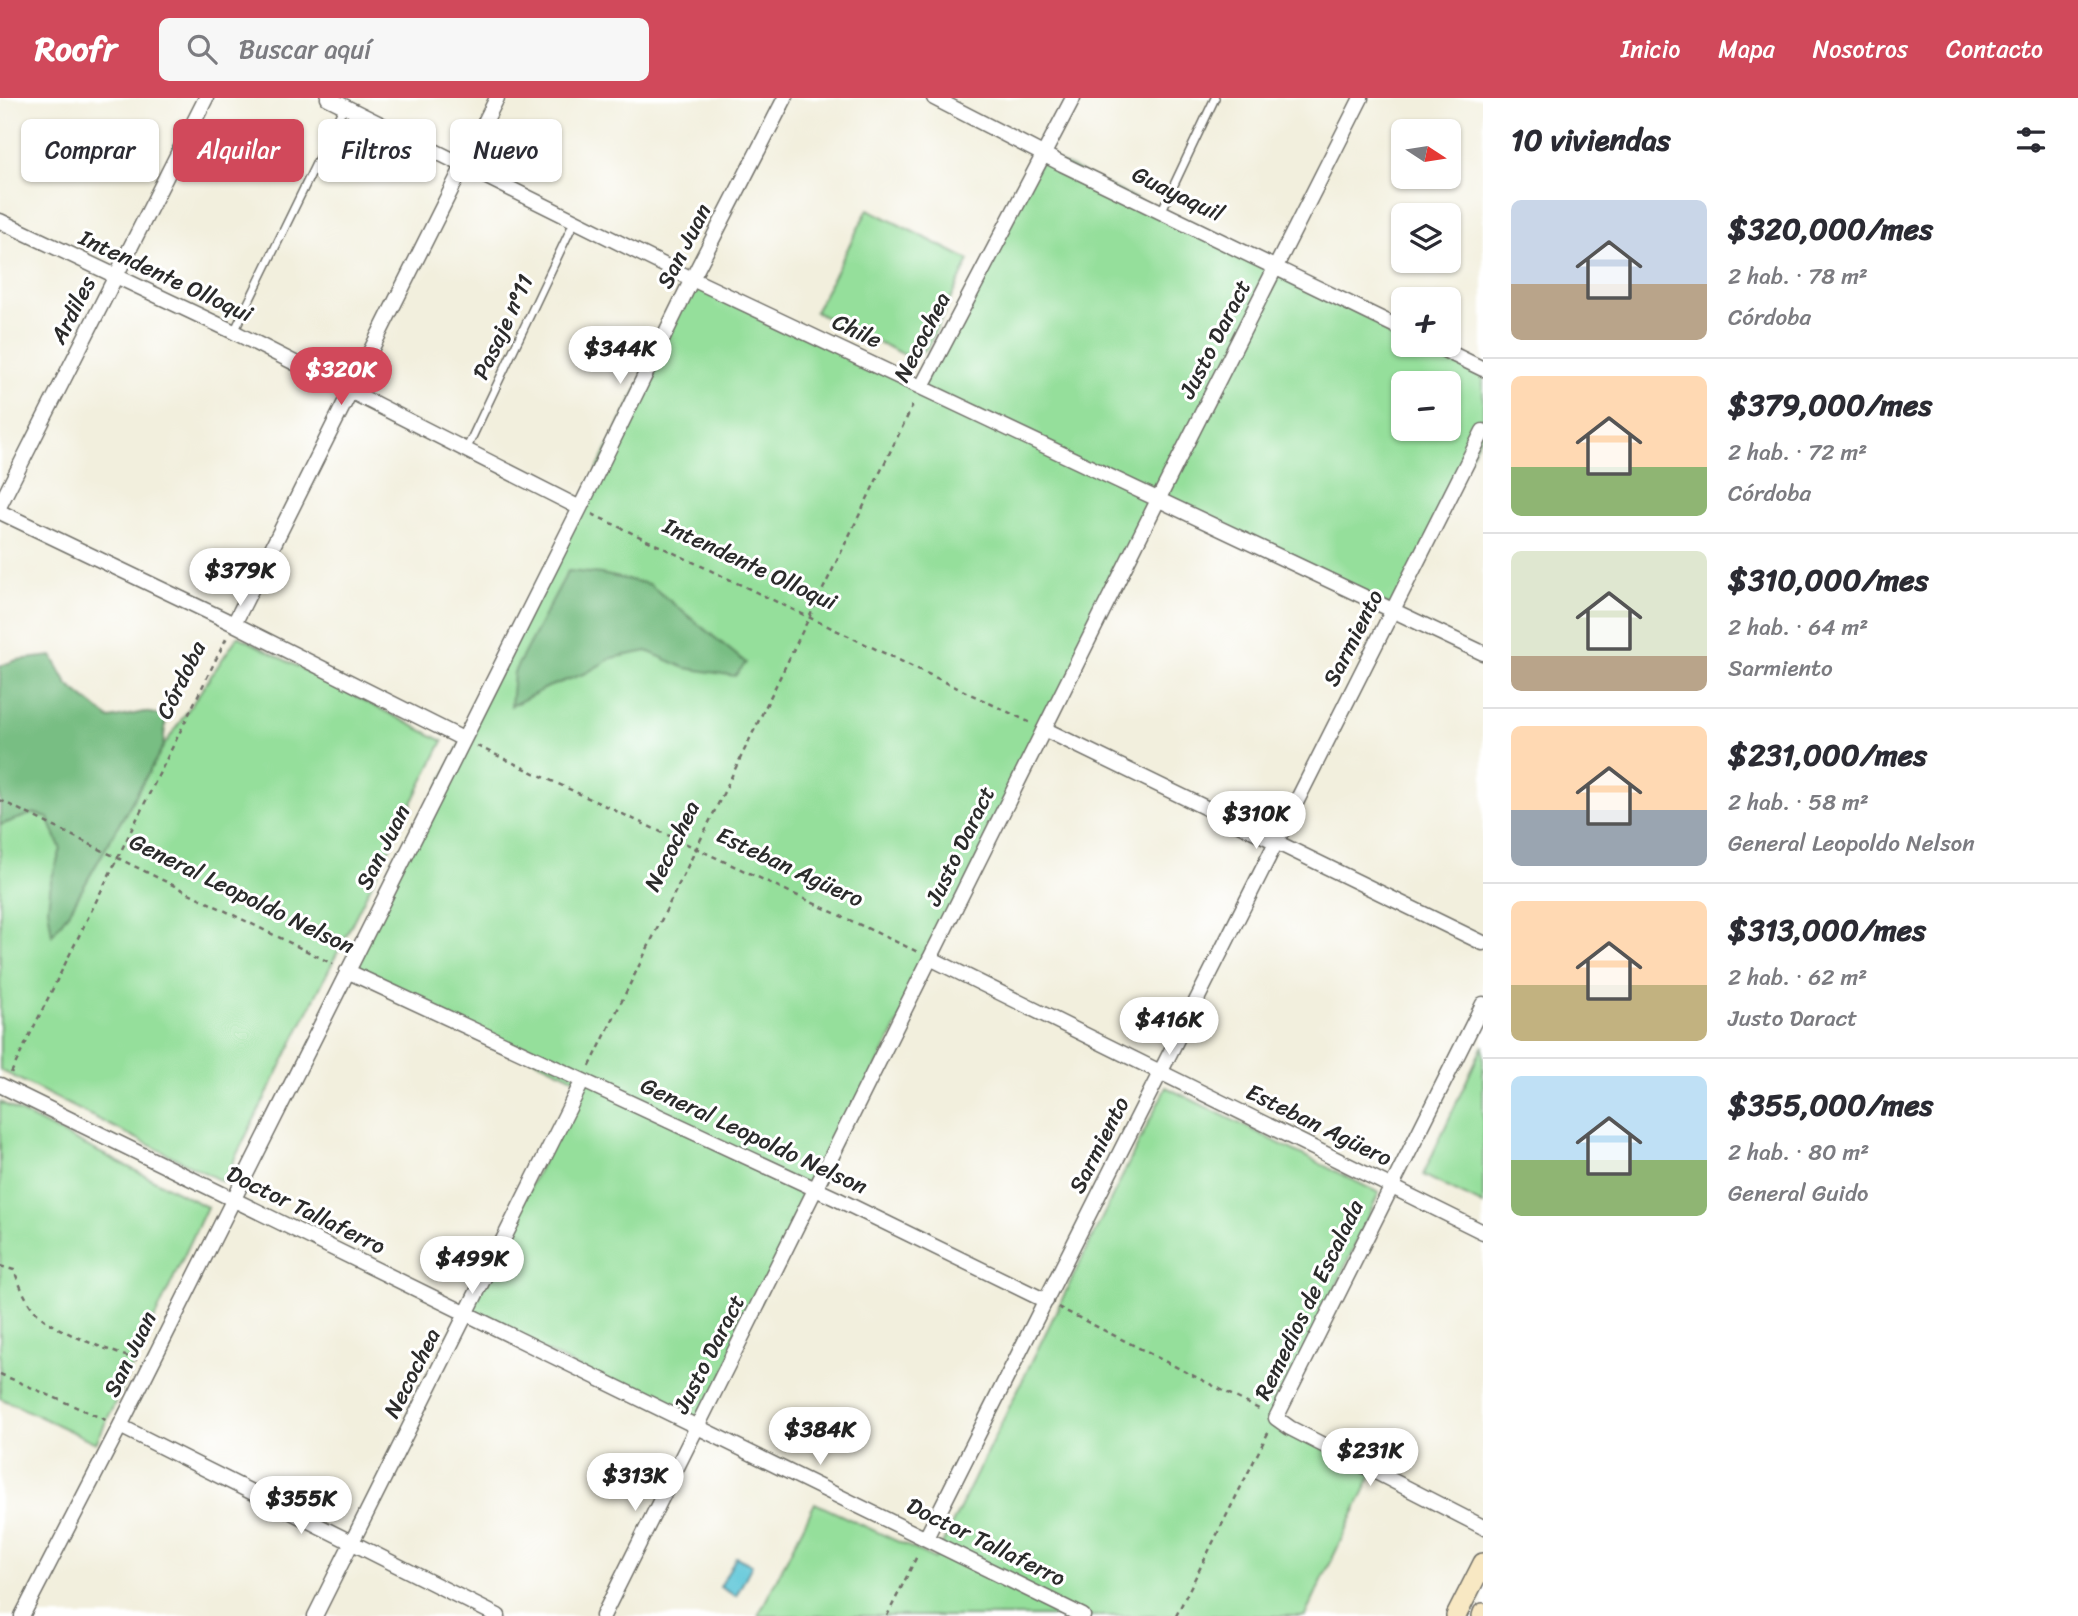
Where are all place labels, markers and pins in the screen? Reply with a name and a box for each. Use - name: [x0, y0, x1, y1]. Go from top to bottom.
- pin: $344K: [571, 327, 669, 386]
- pin: $320K: [292, 348, 390, 407]
- pin: $379K: [191, 548, 289, 608]
- pin: $310K: [1207, 792, 1305, 851]
- pin: $416K: [1120, 998, 1218, 1057]
- pin: $499K: [423, 1236, 521, 1296]
- pin: $384K: [771, 1408, 869, 1467]
- pin: $231K: [1321, 1428, 1419, 1488]
- pin: $313K: [586, 1454, 684, 1513]
- pin: $355K: [252, 1476, 350, 1536]

